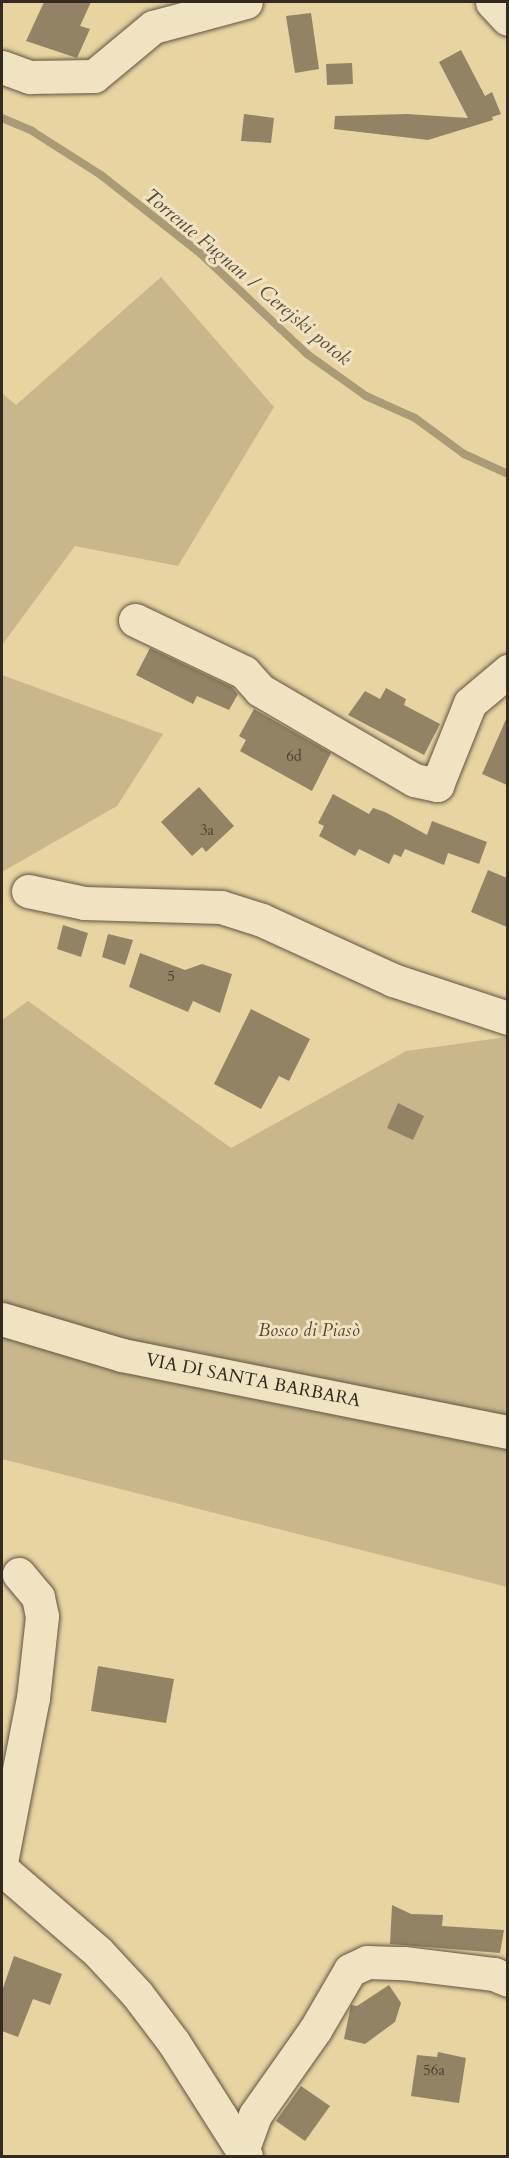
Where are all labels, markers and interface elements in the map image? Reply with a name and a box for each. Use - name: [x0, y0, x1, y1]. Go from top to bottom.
- water label: Torrente Fugnan / Cerejski potok: [140, 183, 356, 371]
- house number: 6d: [286, 748, 302, 766]
- house number: 3a: [200, 822, 214, 840]
- house number: 5: [167, 968, 175, 986]
- park label: Bosco di Piasò: [258, 1320, 360, 1342]
- street label: VIA DI SANTA BARBARA: [144, 1350, 362, 1412]
- house number: 56a: [423, 2062, 445, 2080]

